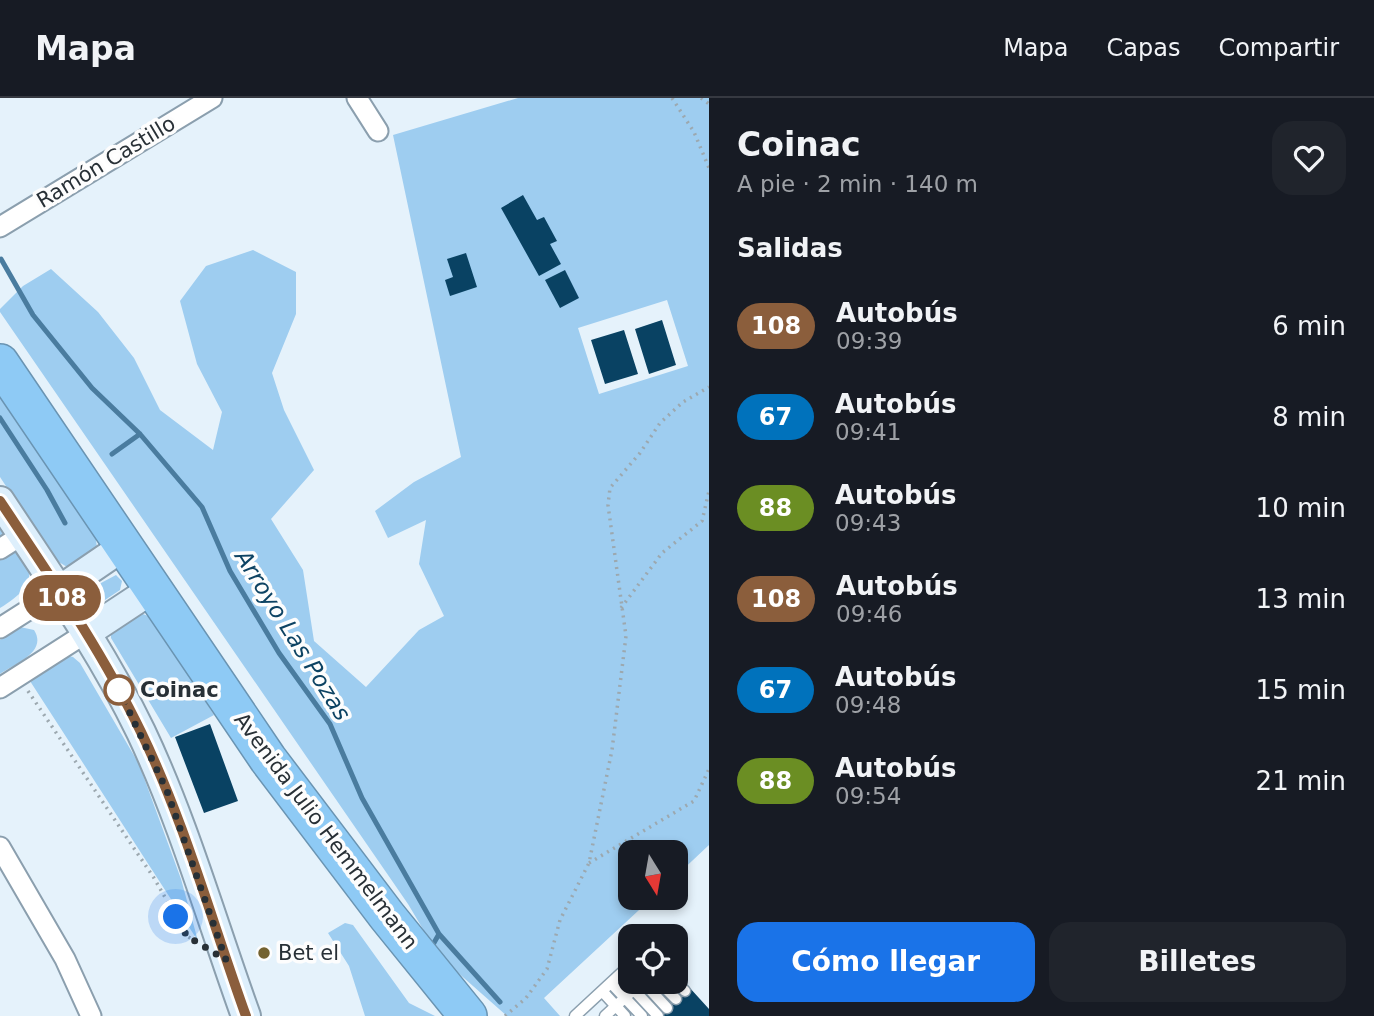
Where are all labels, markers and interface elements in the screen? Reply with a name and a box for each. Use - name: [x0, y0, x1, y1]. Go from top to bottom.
- text: Mapa: [35, 29, 136, 68]
- text: Mapa: [1003, 34, 1069, 62]
- text: Capas: [1107, 34, 1180, 62]
- text: Compartir: [1218, 34, 1339, 62]
- street label: Ramón Castillo: [32, 111, 180, 213]
- button: heart: [1272, 121, 1346, 195]
- text: Coinac: [737, 125, 861, 164]
- text: A pie · 2 min · 140 m: [737, 171, 978, 197]
- text: Salidas: [737, 233, 843, 263]
- text: Autobús: [836, 298, 958, 328]
- text: 6 min: [1272, 311, 1346, 341]
- text: 108: [751, 312, 801, 340]
- text: 09:39: [836, 328, 902, 354]
- text: Autobús: [835, 389, 957, 419]
- text: 8 min: [1272, 402, 1346, 432]
- text: 67: [759, 403, 792, 431]
- text: 09:41: [835, 419, 901, 445]
- text: Autobús: [835, 480, 957, 510]
- text: 10 min: [1256, 493, 1346, 523]
- text: 88: [759, 494, 792, 522]
- text: 09:43: [835, 510, 901, 536]
- water label: Arroyo Las Pozas: [229, 543, 356, 725]
- text: Autobús: [836, 571, 958, 601]
- line badge: 108: [22, 575, 102, 621]
- text: 108: [37, 584, 87, 612]
- text: 13 min: [1256, 584, 1346, 614]
- text: 108: [751, 585, 801, 613]
- text: 09:46: [836, 601, 902, 627]
- text: Autobús: [835, 662, 957, 692]
- marker: Coinac: [104, 675, 134, 705]
- text: 15 min: [1256, 675, 1346, 705]
- text: 67: [759, 676, 792, 704]
- place label: Coinac: [140, 678, 219, 702]
- text: 09:48: [835, 692, 901, 718]
- street label: Avenida Julio Hemmelmann: [229, 708, 423, 954]
- text: Autobús: [835, 753, 957, 783]
- text: 21 min: [1256, 766, 1346, 796]
- text: 88: [759, 767, 792, 795]
- text: 09:54: [835, 783, 901, 809]
- north arrow: [618, 840, 688, 910]
- map controls: [618, 840, 688, 994]
- your location: [158, 899, 193, 934]
- button: Cómo llegar: [737, 922, 1035, 1002]
- button: Billetes: [1049, 922, 1346, 1002]
- button: locate: [618, 924, 688, 994]
- place label: Bet el: [278, 941, 339, 965]
- marker: Bet el: [256, 945, 272, 961]

